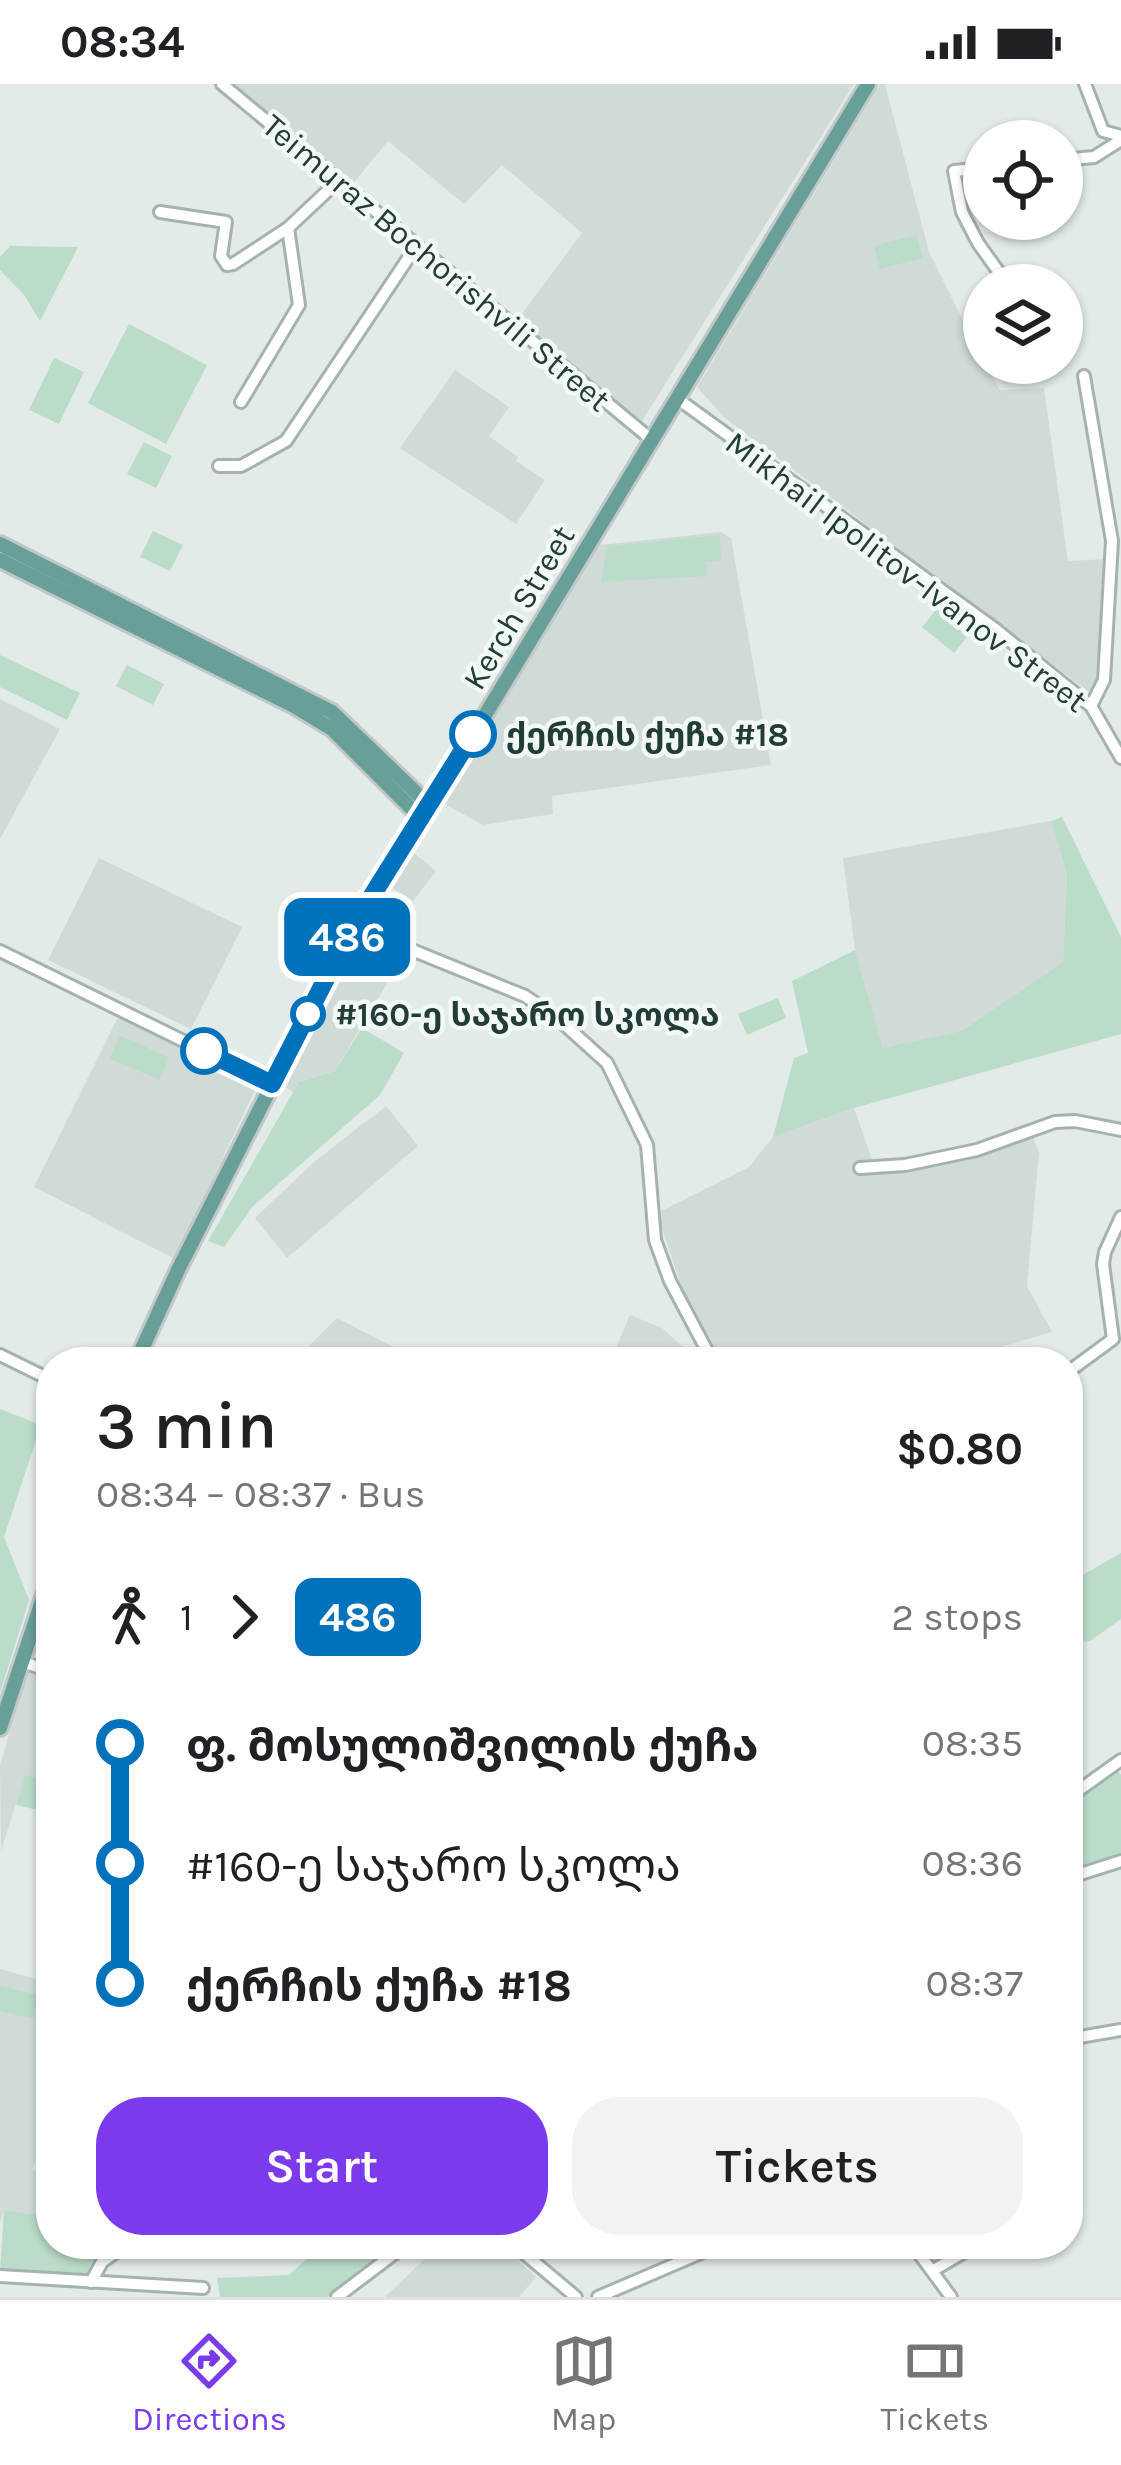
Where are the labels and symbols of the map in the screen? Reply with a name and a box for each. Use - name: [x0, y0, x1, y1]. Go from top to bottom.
- street label: Teimuraz Bochorishvili Street: [255, 106, 618, 419]
- street label: Mikhail Ipolitov-Ivanov Street: [718, 423, 1095, 720]
- street label: Kerch Street: [455, 519, 583, 696]
- marker: ქერჩის ქუჩა #18: [451, 712, 495, 756]
- place label: ქერჩის ქუჩა #18: [506, 716, 789, 754]
- line badge: 486: [278, 898, 416, 976]
- place label: #160-ე საჯარო სკოლა: [335, 996, 720, 1035]
- marker: #160-ე საჯარო სკოლა: [292, 998, 324, 1030]
- unlabelled marker: [182, 1029, 226, 1073]

